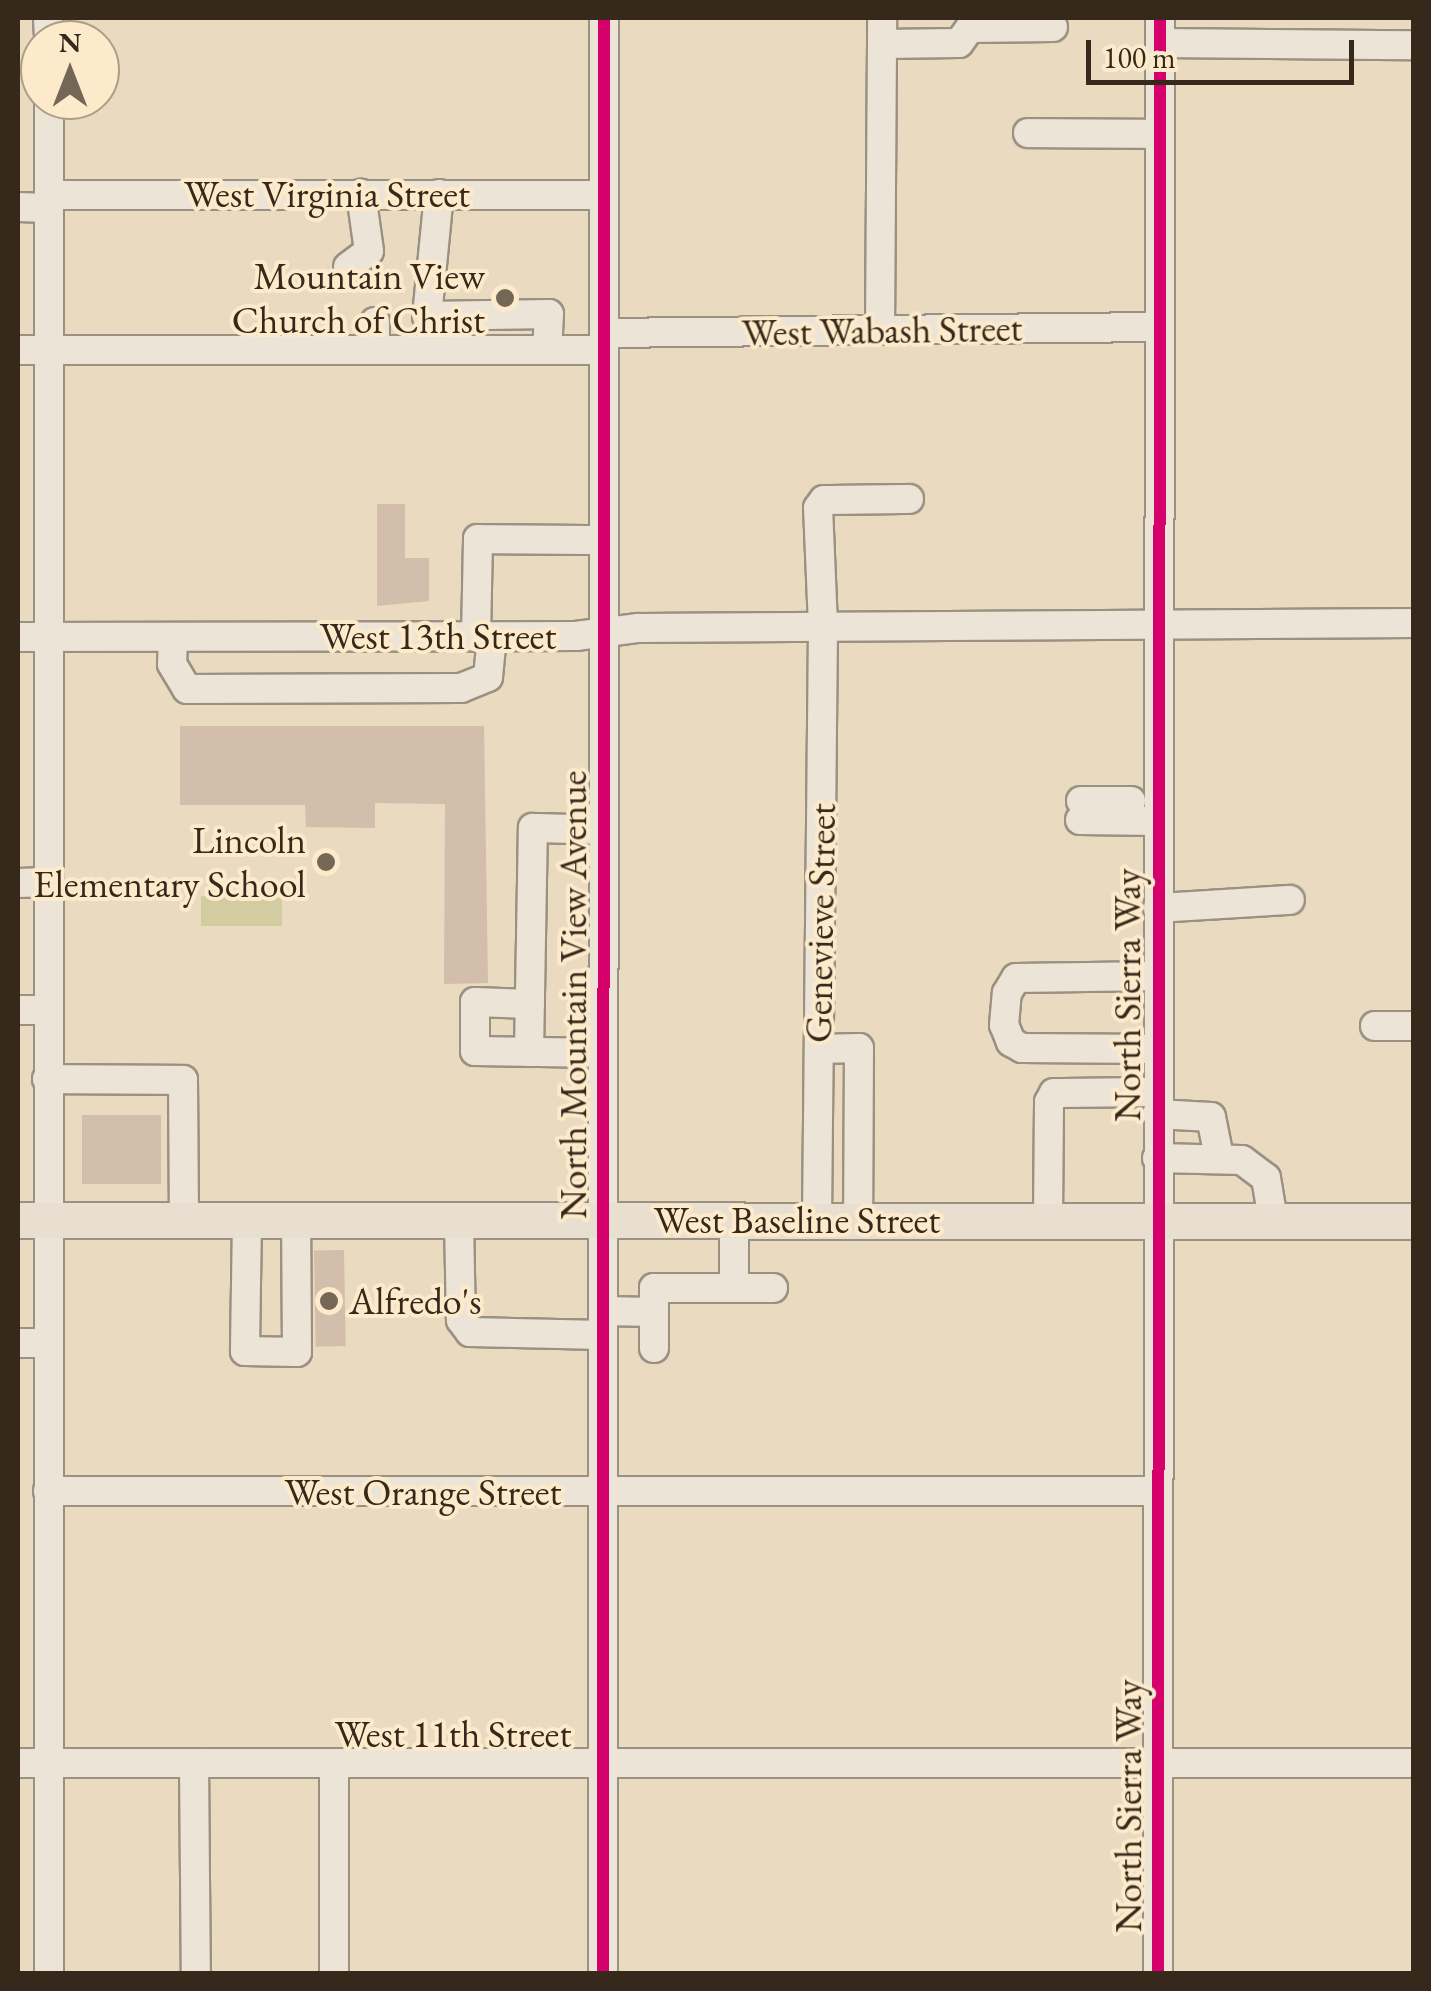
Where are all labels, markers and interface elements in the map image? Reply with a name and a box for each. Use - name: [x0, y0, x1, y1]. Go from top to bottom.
- north arrow: [20, 20, 120, 120]
- scale bar: [1091, 20, 1358, 82]
- text: N: [59, 24, 81, 60]
- text: 100 m: [1103, 38, 1176, 77]
- street label: West Virginia Street: [184, 171, 470, 217]
- place label: Mountain View Church of Christ: [232, 253, 485, 342]
- marker: Mountain View Church of Christ: [494, 287, 516, 309]
- street label: West Wabash Street: [741, 305, 1023, 355]
- street label: West 13th Street: [320, 613, 556, 659]
- street label: North Mountain View Avenue: [550, 771, 596, 1219]
- street label: Genevieve Street: [795, 803, 845, 1043]
- place label: Lincoln Elementary School: [33, 817, 306, 906]
- marker: Lincoln Elementary School: [315, 851, 337, 873]
- street label: North Sierra Way: [1104, 868, 1150, 1122]
- street label: West Baseline Street: [654, 1197, 940, 1243]
- place label: Alfredo's: [349, 1278, 482, 1324]
- marker: Alfredo's: [318, 1290, 340, 1312]
- street label: West Orange Street: [285, 1469, 561, 1515]
- street label: North Sierra Way: [1105, 1679, 1151, 1933]
- street label: West 11th Street: [335, 1711, 571, 1757]

